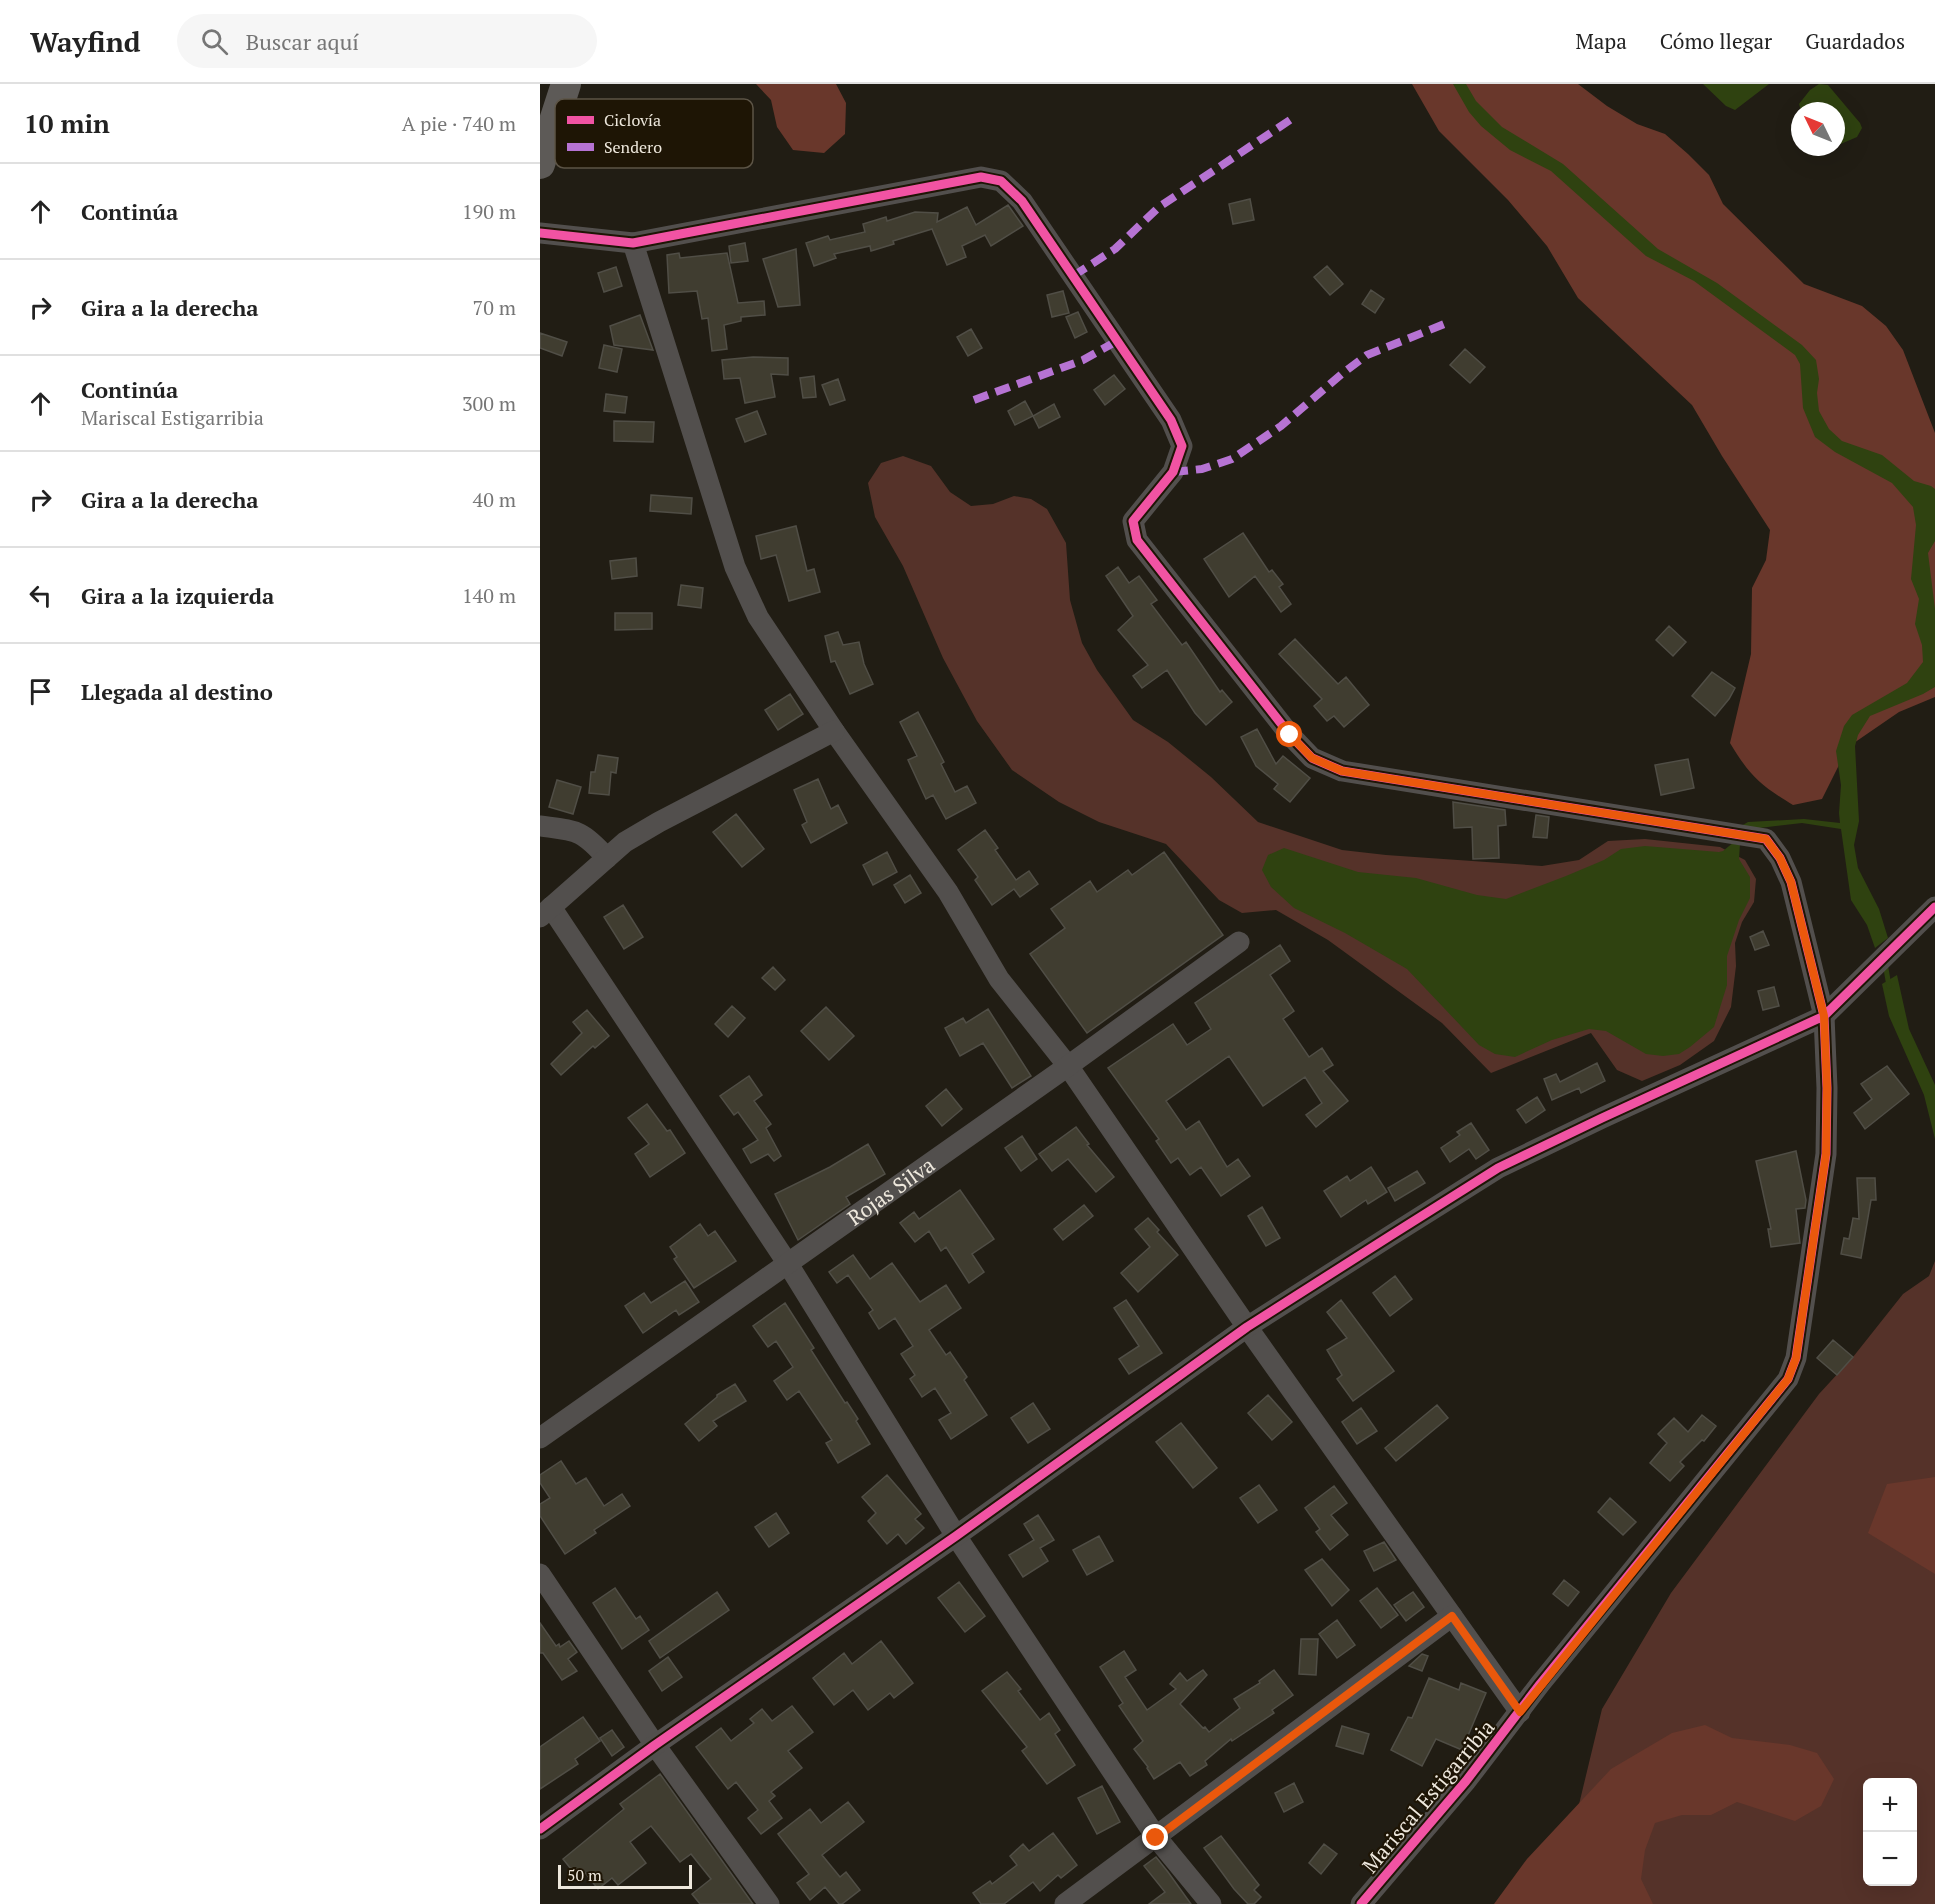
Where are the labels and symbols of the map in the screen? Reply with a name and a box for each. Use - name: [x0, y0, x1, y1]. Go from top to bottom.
- legend: [555, 99, 753, 168]
- north arrow: [1791, 102, 1845, 156]
- text: Ciclovía: [604, 109, 661, 131]
- text: Sendero: [604, 136, 662, 158]
- route start: [1276, 721, 1302, 747]
- street label: Rojas Silva: [841, 1150, 940, 1231]
- street label: Mariscal Estigarribia: [1356, 1713, 1501, 1879]
- route end: [1142, 1824, 1168, 1850]
- scale bar: [558, 1862, 692, 1890]

